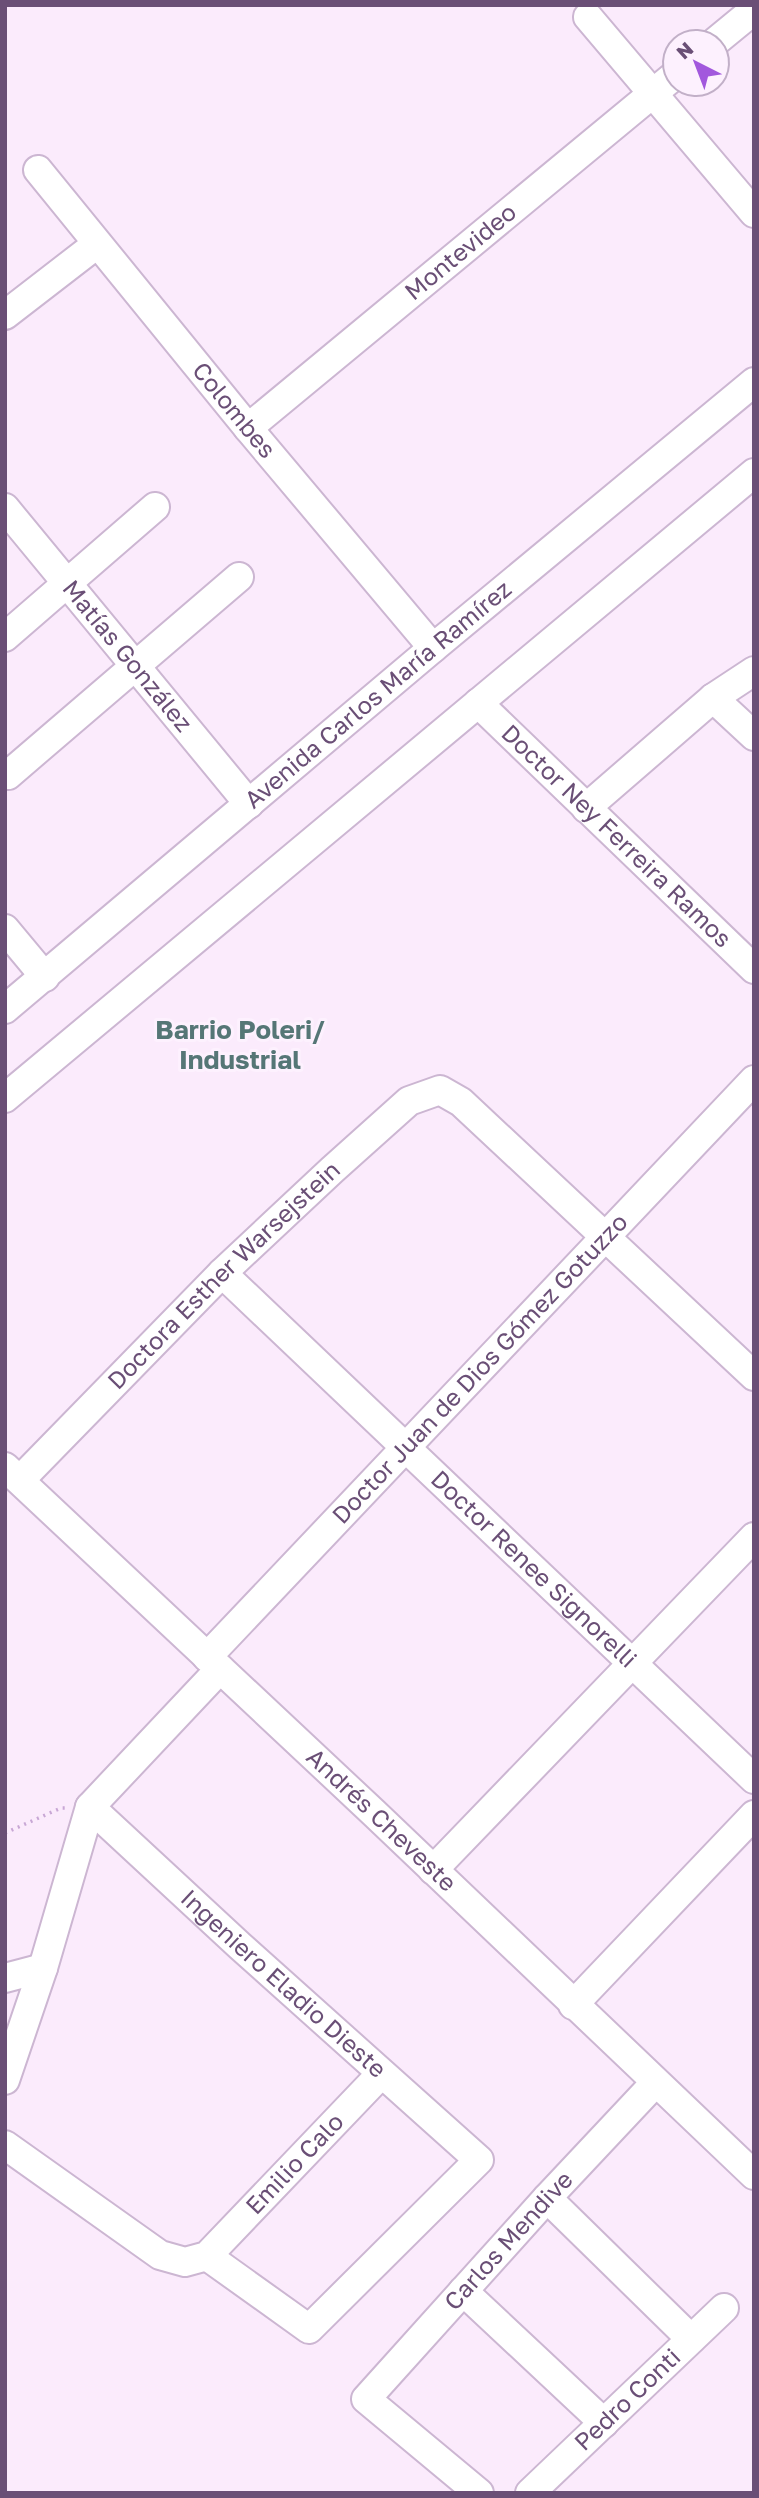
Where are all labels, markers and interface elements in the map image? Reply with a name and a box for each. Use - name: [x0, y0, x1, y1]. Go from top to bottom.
- north arrow: [661, 28, 731, 98]
- text: N: [671, 37, 697, 63]
- street label: Montevideo: [398, 197, 521, 305]
- street label: Colombes: [187, 356, 283, 463]
- street label: Avenida Carlos María Ramírez: [238, 573, 516, 814]
- street label: Matías González: [57, 574, 199, 737]
- street label: Doctor Ney Ferreira Ramos: [496, 718, 738, 953]
- district label: Barrio Poleri/ Industrial: [155, 1014, 325, 1075]
- street label: Doctora Esther Warsejstein: [101, 1154, 345, 1394]
- street label: Doctor Juan de Dios Gómez Gotuzzo: [325, 1207, 633, 1529]
- street label: Doctor Renee Signorelli: [426, 1464, 643, 1673]
- street label: Andrés Cheveste: [301, 1742, 463, 1897]
- street label: Ingeniero Eladio Dieste: [176, 1883, 393, 2083]
- street label: Emilio Calo: [239, 2107, 349, 2220]
- street label: Carlos Mendive: [437, 2164, 578, 2315]
- street label: Pedro Conti: [568, 2342, 686, 2456]

